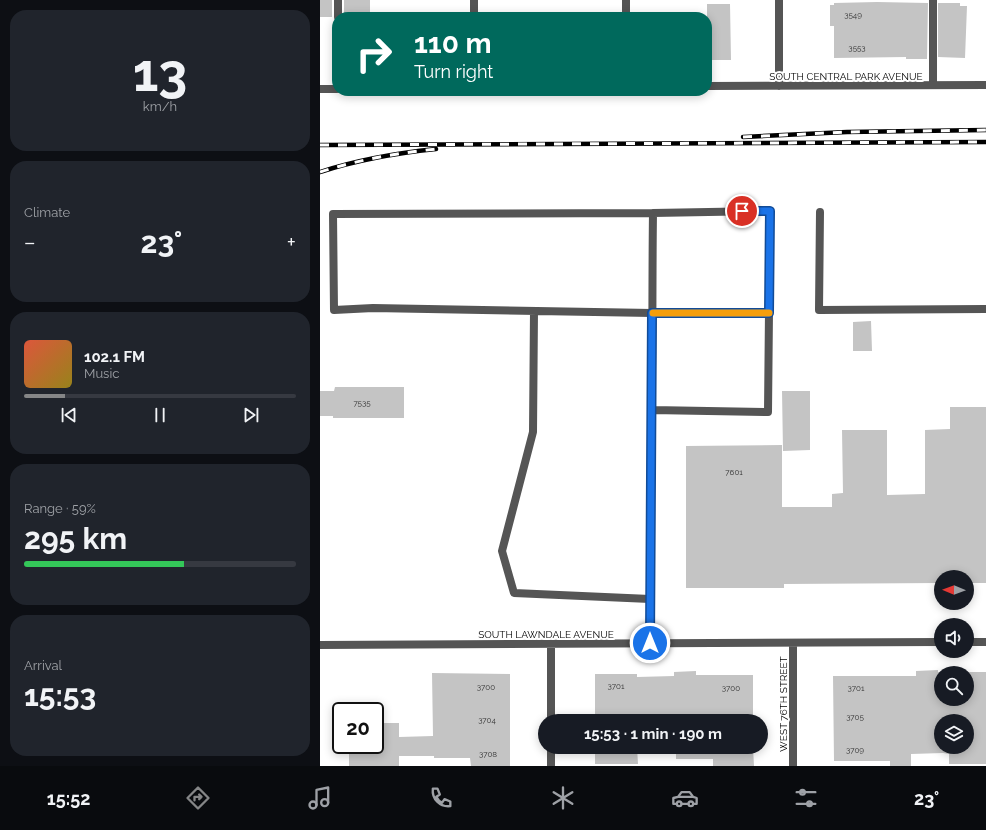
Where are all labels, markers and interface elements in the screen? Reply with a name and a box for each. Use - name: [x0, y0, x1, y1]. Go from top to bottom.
- house number: 3549: [844, 10, 862, 20]
- text: 110 m: [414, 27, 492, 60]
- icon: right: [348, 28, 400, 80]
- text: 13: [133, 42, 187, 103]
- house number: 3553: [848, 43, 866, 53]
- text: Turn right: [414, 61, 493, 82]
- street label: SOUTH CENTRAL PARK AVENUE: [769, 71, 923, 82]
- text: km/h: [143, 99, 177, 114]
- pin: [725, 194, 759, 228]
- icon: arrive: [731, 200, 753, 222]
- text: Climate: [24, 205, 70, 220]
- text: 23°: [140, 225, 182, 260]
- text: −: [24, 229, 36, 255]
- text: +: [287, 229, 296, 255]
- text: 102.1 FM: [84, 348, 145, 366]
- text: Music: [84, 366, 119, 381]
- house number: 7535: [353, 398, 371, 408]
- icon: previous: [58, 404, 80, 426]
- icon: pause: [149, 404, 171, 426]
- icon: next: [240, 404, 262, 426]
- house number: 7601: [725, 467, 743, 477]
- text: Range · 59%: [24, 501, 96, 516]
- text: 295 km: [24, 521, 127, 556]
- north arrow: [934, 570, 974, 610]
- map controls: [934, 570, 974, 754]
- button: sound: [934, 618, 974, 658]
- position arrow: [629, 622, 671, 664]
- street label: SOUTH LAWNDALE AVENUE: [478, 629, 614, 640]
- street label: WEST 76TH STREET: [778, 656, 789, 752]
- text: Arrival: [24, 658, 62, 673]
- button: search: [934, 666, 974, 706]
- text: 15:53: [24, 678, 96, 713]
- house number: 3701: [608, 681, 625, 691]
- house number: 3700: [477, 682, 495, 692]
- house number: 3700: [722, 683, 740, 693]
- house number: 3701: [848, 683, 865, 693]
- speed limit sign: 20: [332, 702, 384, 754]
- house number: 3705: [846, 712, 865, 722]
- button: layers: [934, 714, 974, 754]
- house number: 3704: [478, 715, 496, 725]
- text: 15:53 · 1 min · 190 m: [584, 725, 722, 743]
- house number: 3709: [846, 745, 864, 755]
- house number: 3708: [479, 749, 497, 759]
- icon: directions: [184, 784, 212, 812]
- icon: music: [306, 784, 334, 812]
- icon: phone: [427, 784, 455, 812]
- icon: climate: [549, 784, 577, 812]
- icon: car: [671, 784, 699, 812]
- icon: filters: [792, 784, 820, 812]
- text: 15:52: [47, 788, 90, 809]
- text: 23°: [914, 788, 939, 809]

